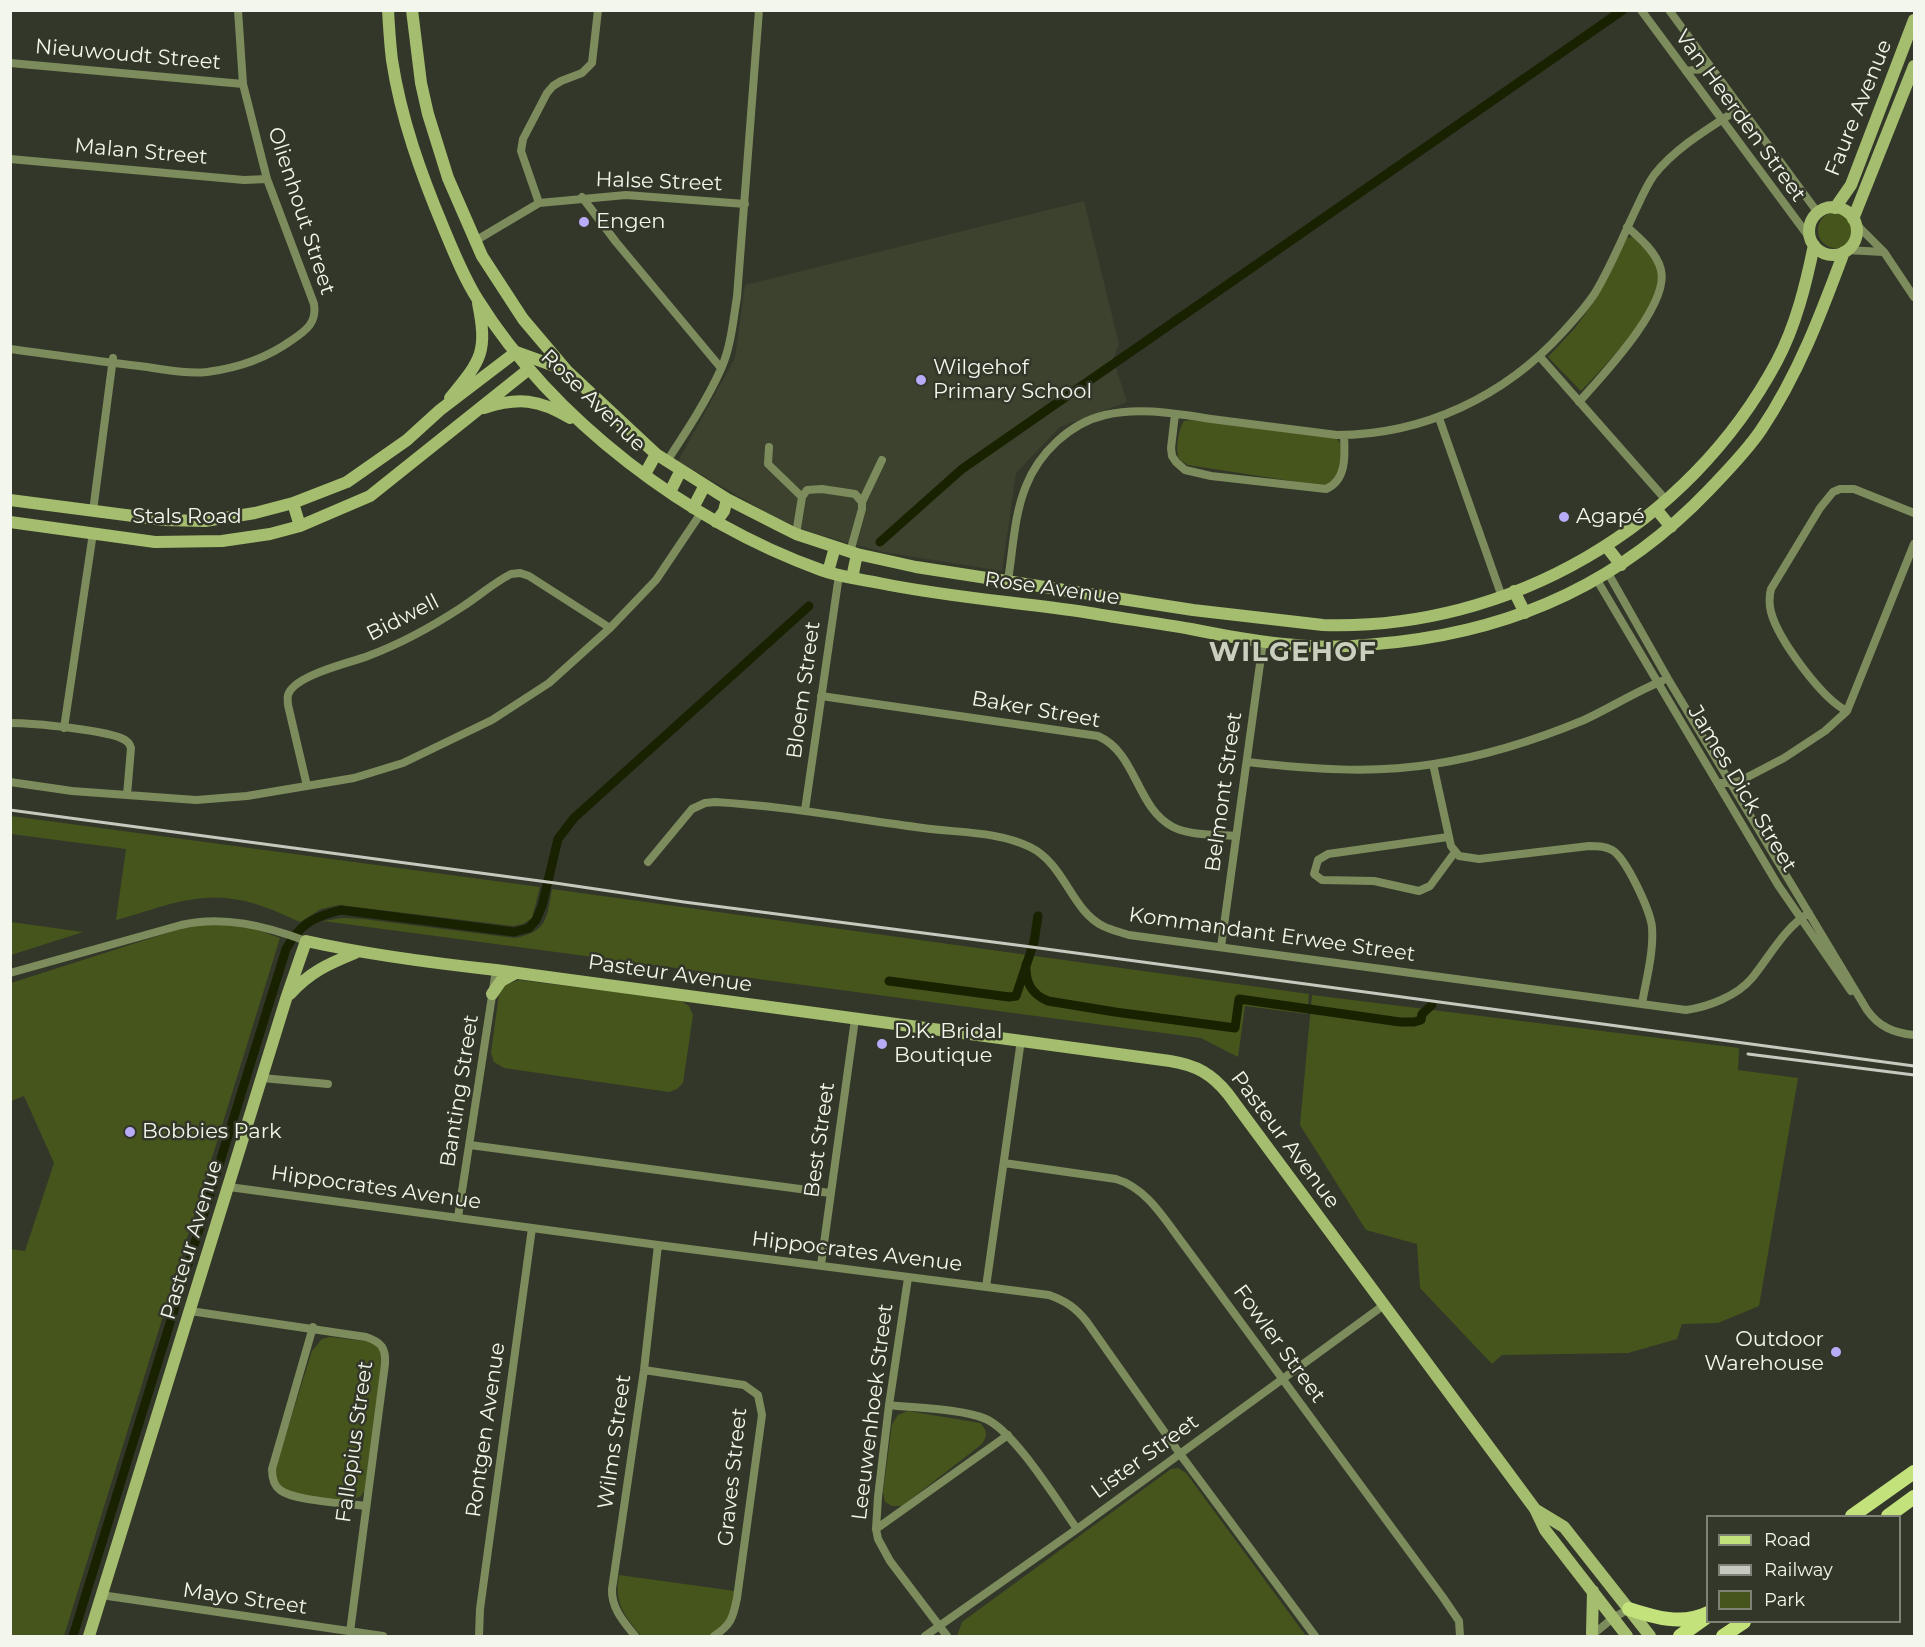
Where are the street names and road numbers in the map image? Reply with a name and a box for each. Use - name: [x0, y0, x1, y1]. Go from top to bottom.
- street label: Van Heerden Street: [1669, 25, 1811, 207]
- street label: Nieuwoudt Street: [34, 34, 222, 76]
- street label: Faure Avenue: [1820, 36, 1898, 180]
- street label: Olienhout Street: [262, 124, 340, 298]
- street label: Malan Street: [73, 134, 209, 170]
- street label: Halse Street: [595, 167, 723, 197]
- street label: Rose Avenue: [535, 345, 651, 457]
- street label: Stals Road: [132, 504, 242, 530]
- street label: Rose Avenue: [983, 567, 1121, 611]
- street label: Bidwell: [363, 589, 443, 647]
- street label: Bloem Street: [782, 620, 826, 760]
- street label: Baker Street: [970, 686, 1102, 734]
- street label: James Dick Street: [1682, 701, 1802, 877]
- street label: Belmont Street: [1200, 710, 1248, 874]
- street label: Kommandant Erwee Street: [1127, 902, 1417, 968]
- street label: Pasteur Avenue: [586, 950, 754, 998]
- street label: Banting Street: [435, 1013, 485, 1169]
- street label: Pasteur Avenue: [1225, 1066, 1345, 1214]
- street label: Best Street: [799, 1081, 841, 1199]
- street label: Pasteur Avenue: [156, 1157, 228, 1323]
- street label: Hippocrates Avenue: [269, 1161, 483, 1215]
- street label: Hippocrates Avenue: [750, 1227, 964, 1277]
- street label: Fowler Street: [1228, 1280, 1330, 1408]
- street label: Leeuwenhoek Street: [847, 1302, 899, 1522]
- street label: Rontgen Avenue: [461, 1341, 511, 1519]
- street label: Fallopius Street: [331, 1360, 379, 1524]
- street label: Wilms Street: [593, 1373, 637, 1511]
- street label: Graves Street: [713, 1407, 753, 1547]
- street label: Lister Street: [1086, 1410, 1204, 1504]
- street label: Mayo Street: [181, 1578, 309, 1620]

